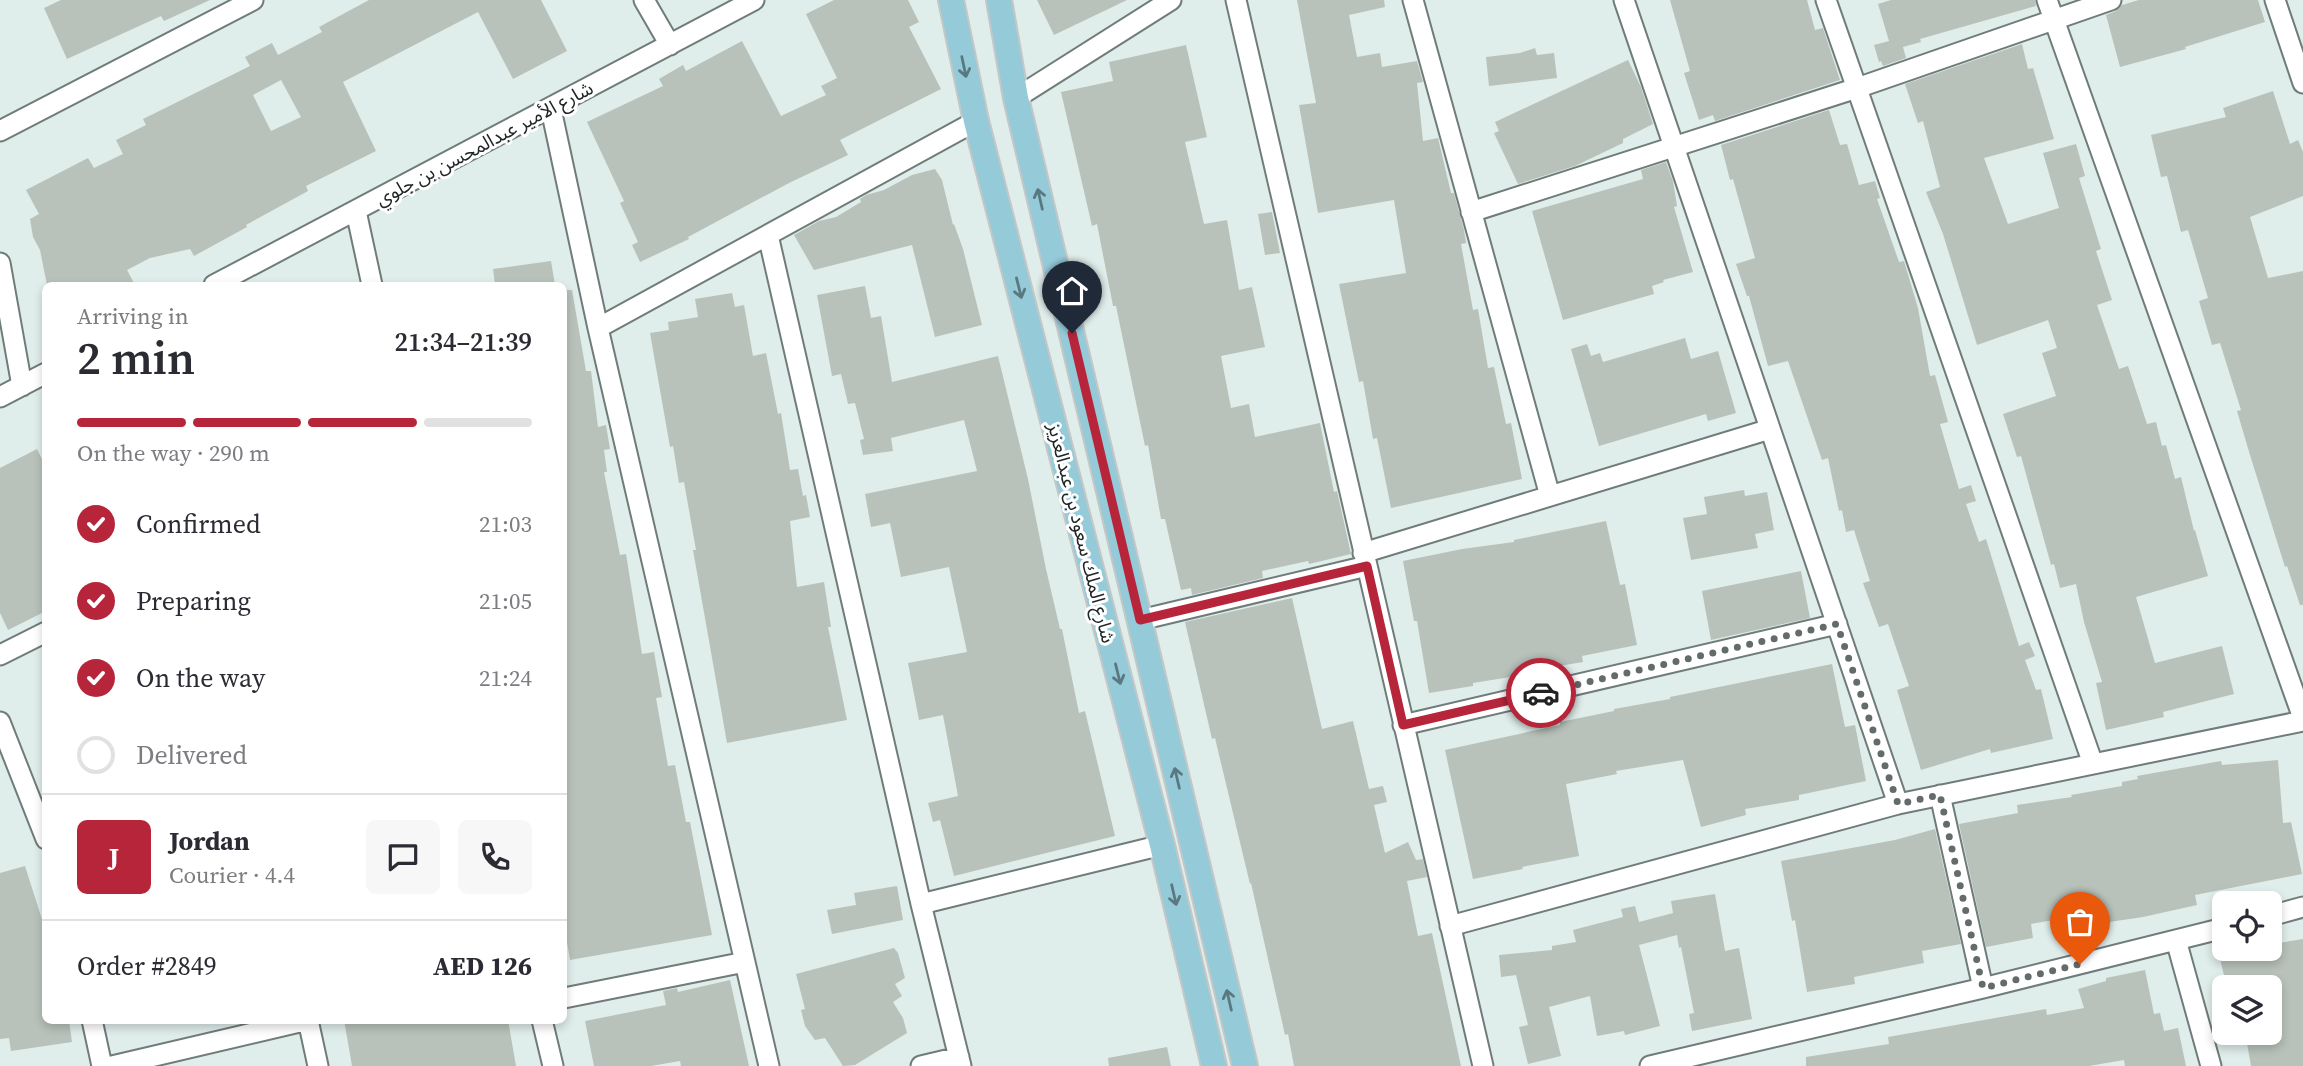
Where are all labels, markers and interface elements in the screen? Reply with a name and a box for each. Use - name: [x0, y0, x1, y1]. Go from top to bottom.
- one-way arrow: [958, 55, 972, 78]
- street label: شارع الأمير عبدالمحسن بن جلوي: [371, 74, 598, 214]
- one-way arrow: [1033, 188, 1046, 211]
- pin: [1042, 261, 1102, 333]
- icon: home: [1053, 272, 1091, 310]
- one-way arrow: [1013, 276, 1026, 299]
- text: Arriving in: [77, 300, 189, 332]
- text: 21:34–21:39: [395, 324, 532, 360]
- text: 2 min: [77, 326, 195, 389]
- street label: شارع الملك سعود بن عبدالعزيز: [1041, 419, 1122, 646]
- text: On the way · 290 m: [77, 437, 270, 469]
- icon: check: [77, 505, 115, 543]
- text: Confirmed: [136, 506, 261, 542]
- text: 21:03: [479, 508, 532, 540]
- icon: check: [77, 582, 115, 620]
- text: Preparing: [136, 583, 251, 619]
- text: 21:05: [479, 585, 532, 617]
- courier: [1506, 658, 1576, 728]
- icon: check: [77, 659, 115, 697]
- text: On the way: [136, 660, 265, 696]
- text: 21:24: [479, 662, 532, 694]
- one-way arrow: [1112, 662, 1125, 685]
- icon: car: [1522, 674, 1560, 712]
- text: Delivered: [136, 737, 247, 773]
- one-way arrow: [1170, 767, 1183, 790]
- button: chat: [366, 820, 440, 894]
- button: phone: [458, 820, 532, 894]
- text: Jordan: [169, 823, 250, 859]
- text: J: [109, 839, 119, 875]
- text: Courier · 4.4: [169, 859, 295, 891]
- one-way arrow: [1168, 883, 1181, 906]
- map controls: [2212, 891, 2282, 1045]
- button: locate: [2212, 891, 2282, 961]
- pin: [2050, 892, 2110, 964]
- icon: bag: [2061, 903, 2099, 941]
- text: Order #2849: [77, 948, 217, 984]
- text: AED 126: [433, 948, 532, 984]
- button: layers: [2212, 975, 2282, 1045]
- one-way arrow: [1222, 989, 1235, 1011]

